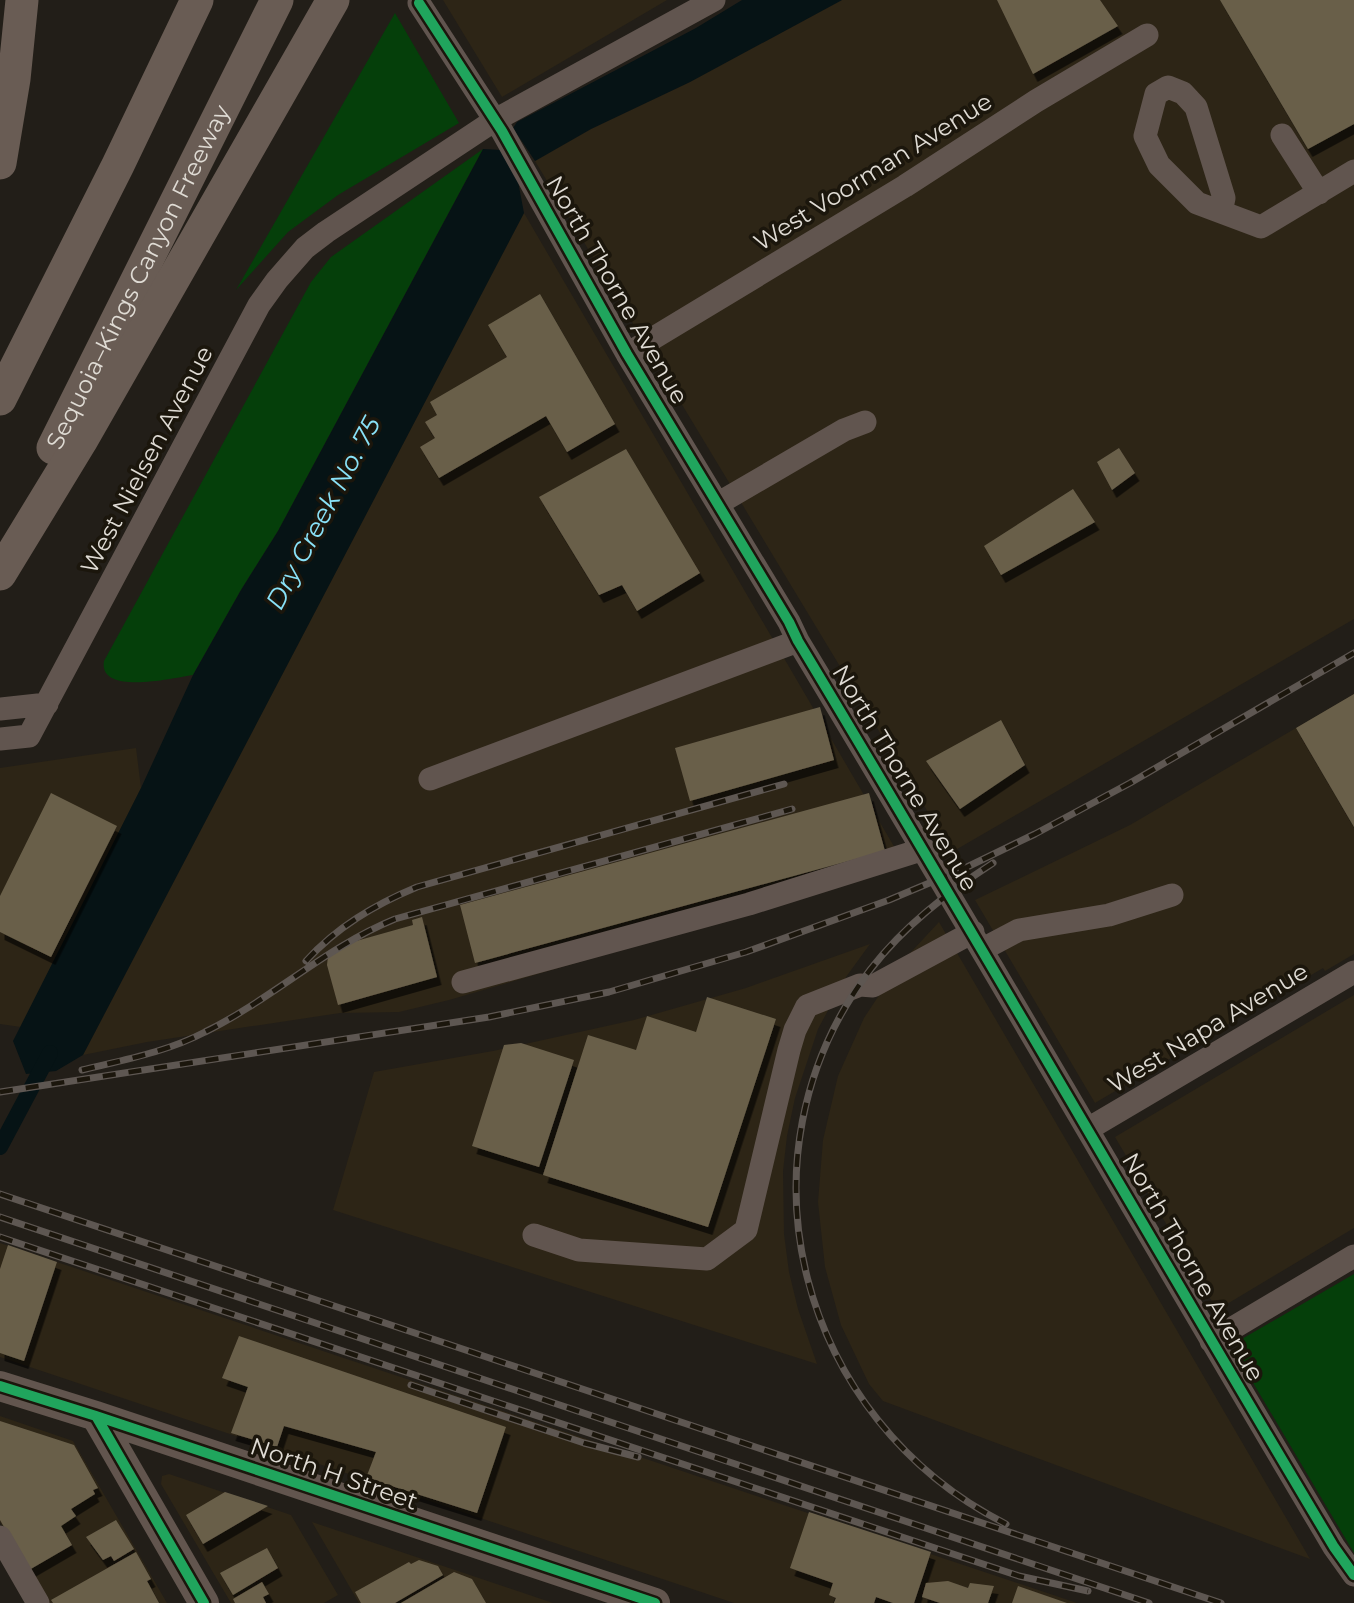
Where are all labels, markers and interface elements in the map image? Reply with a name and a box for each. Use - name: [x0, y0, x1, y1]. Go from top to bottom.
- street label: West Voorman Avenue: [748, 86, 997, 257]
- street label: Sequoia–Kings Canyon Freeway: [40, 100, 236, 454]
- street label: North Thorne Avenue: [540, 170, 695, 409]
- street label: West Nielsen Avenue: [74, 341, 219, 579]
- water label: Dry Creek No. 75: [259, 411, 387, 615]
- street label: North Thorne Avenue: [826, 659, 985, 896]
- street label: West Napa Avenue: [1102, 956, 1313, 1099]
- street label: North Thorne Avenue: [1116, 1147, 1271, 1386]
- street label: North H Street: [247, 1431, 422, 1516]

